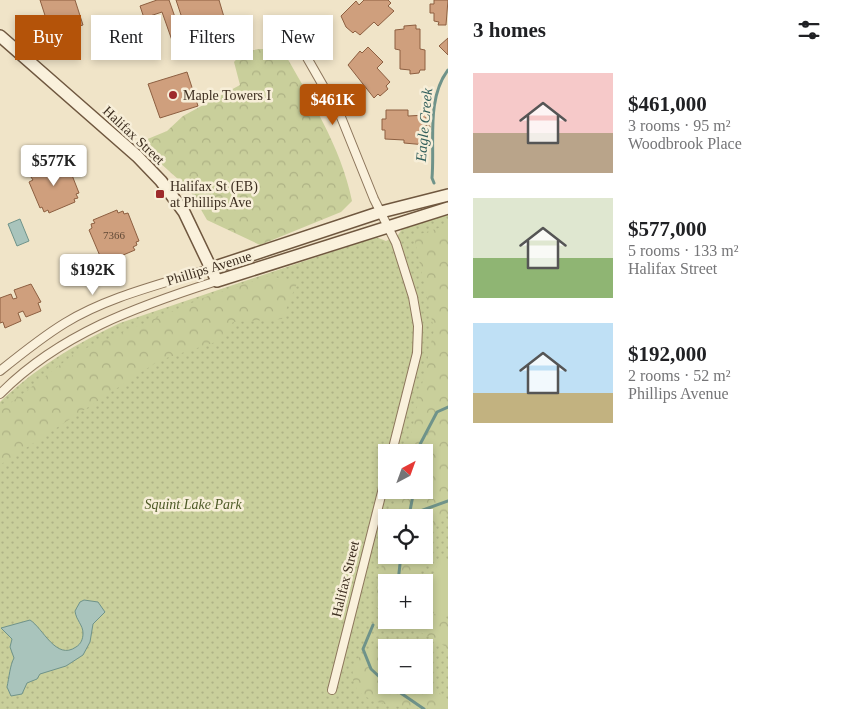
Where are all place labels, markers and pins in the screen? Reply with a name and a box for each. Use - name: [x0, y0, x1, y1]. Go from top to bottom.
- pin: $461K: [298, 84, 368, 126]
- place label: Maple Towers I: [183, 88, 272, 103]
- marker: Maple Towers I: [167, 89, 179, 101]
- pin: $577K: [19, 144, 89, 187]
- place label: Halifax St (EB) at Phillips Ave: [170, 179, 258, 210]
- marker: Halifax St (EB) at Phillips Ave: [154, 188, 166, 200]
- pin: $192K: [58, 254, 128, 296]

